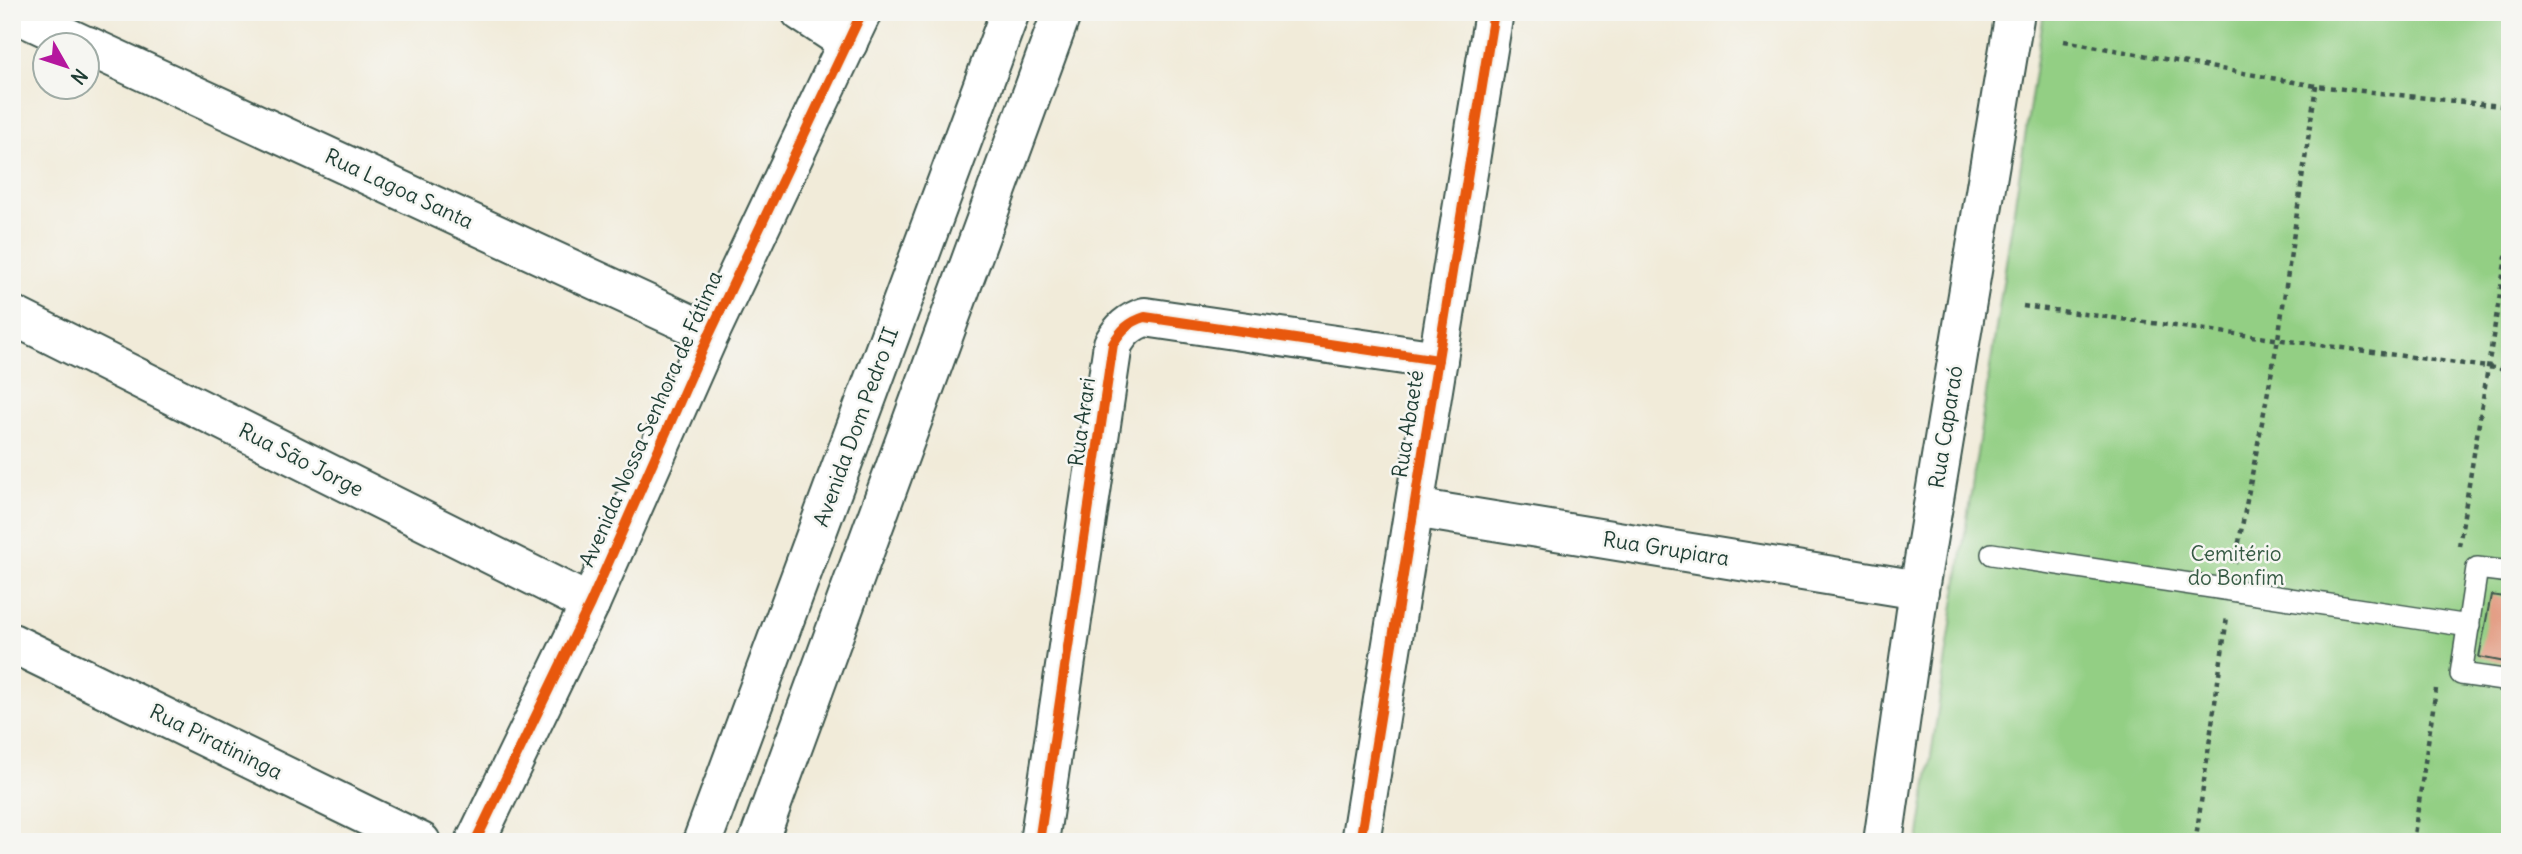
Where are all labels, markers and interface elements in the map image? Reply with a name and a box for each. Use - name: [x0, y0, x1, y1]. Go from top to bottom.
- north arrow: [32, 32, 102, 102]
- text: N: [66, 64, 93, 89]
- street label: Rua Lagoa Santa: [321, 142, 478, 235]
- street label: Avenida Nossa Senhora de Fátima: [573, 267, 728, 571]
- street label: Avenida Dom Pedro II: [807, 323, 904, 530]
- street label: Rua Caparaó: [1922, 364, 1969, 490]
- street label: Rua Abaeté: [1386, 368, 1429, 480]
- street label: Rua Arari: [1062, 376, 1101, 468]
- street label: Rua São Jorge: [234, 417, 368, 503]
- street label: Rua Grupiara: [1601, 525, 1731, 572]
- park label: Cemitério do Bonfim: [2188, 540, 2284, 591]
- street label: Rua Piratininga: [145, 698, 287, 785]

